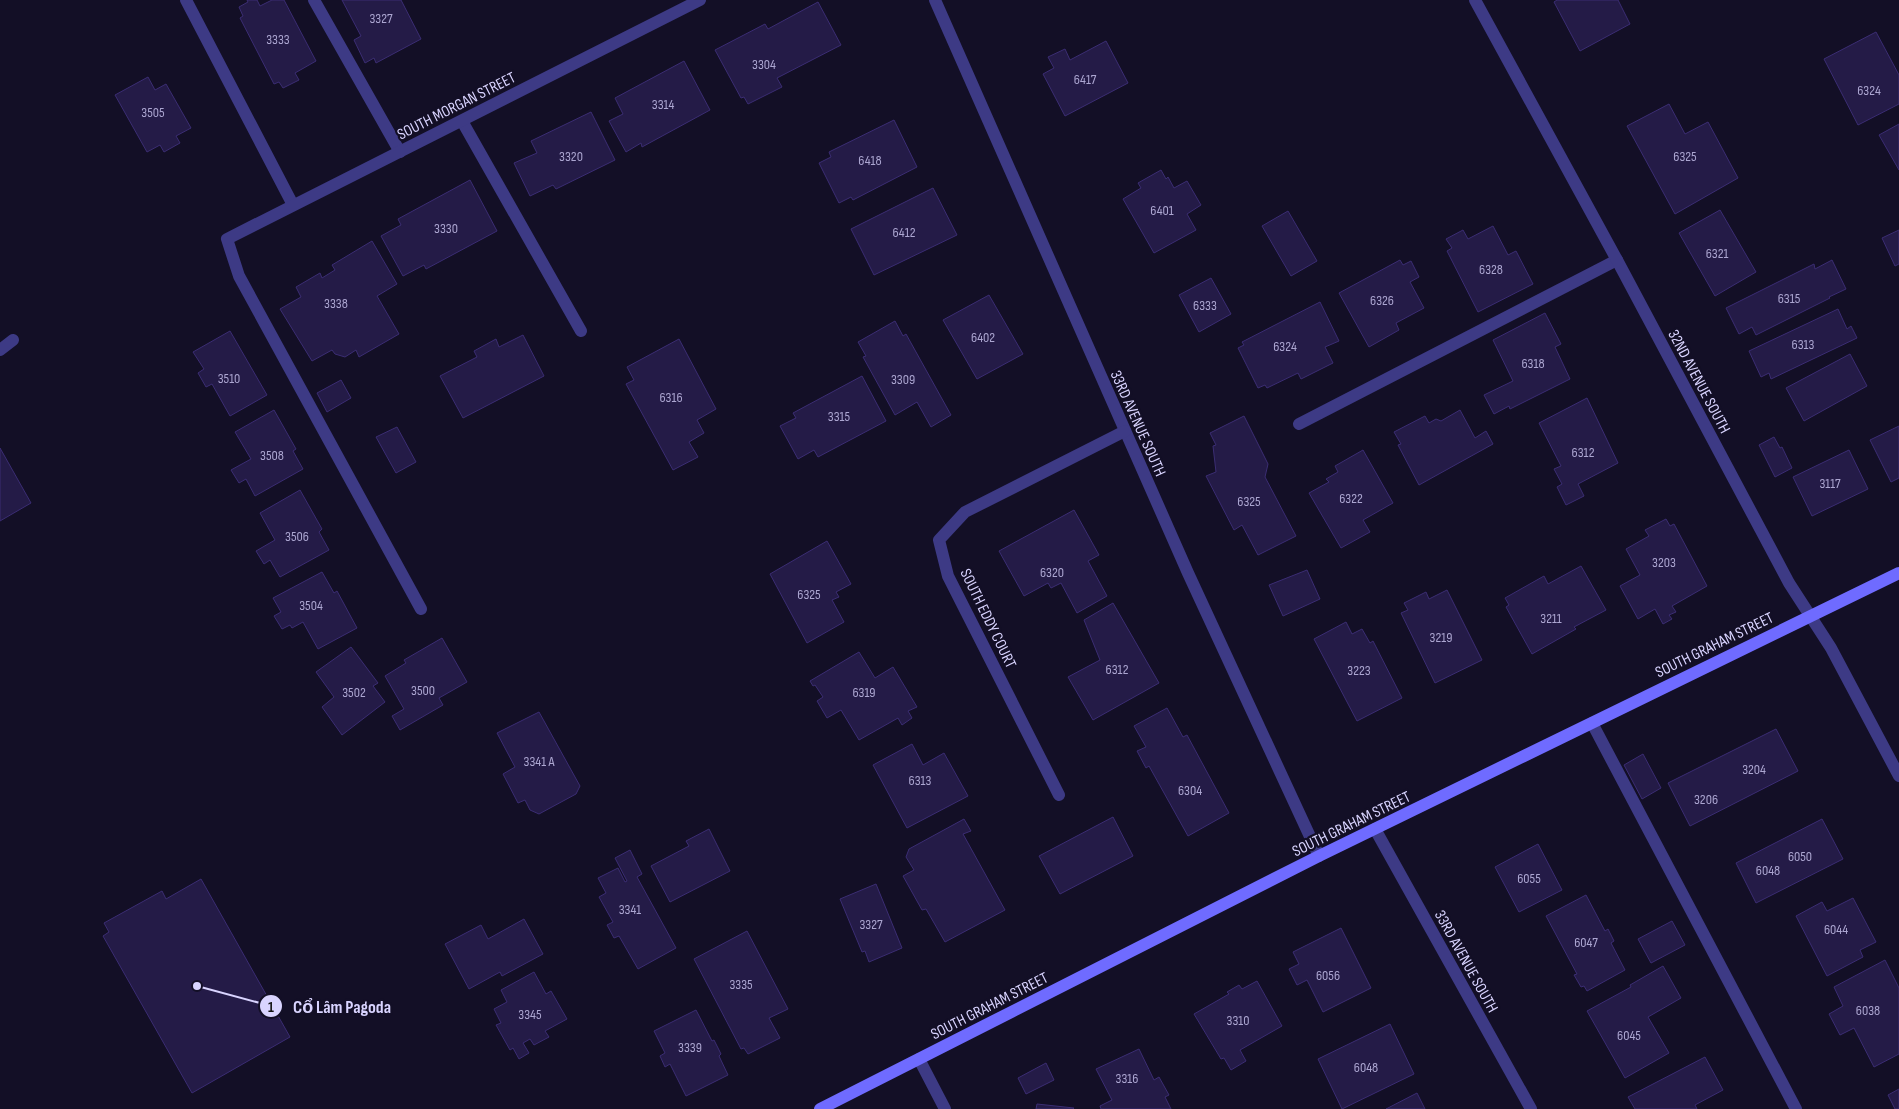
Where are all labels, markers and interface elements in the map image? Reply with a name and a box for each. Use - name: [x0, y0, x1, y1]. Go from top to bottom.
- house number: 3327: [369, 10, 393, 27]
- house number: 3333: [266, 31, 290, 48]
- house number: 3304: [752, 56, 776, 73]
- street label: SOUTH MORGAN STREET: [394, 68, 520, 144]
- house number: 6417: [1074, 71, 1097, 88]
- house number: 6324: [1857, 82, 1881, 99]
- house number: 3314: [652, 96, 674, 113]
- house number: 3505: [141, 104, 165, 121]
- house number: 3320: [559, 148, 583, 165]
- house number: 6325: [1673, 148, 1697, 165]
- house number: 6418: [858, 152, 882, 169]
- house number: 6401: [1150, 202, 1174, 219]
- house number: 3330: [434, 220, 458, 237]
- house number: 6412: [892, 224, 916, 241]
- house number: 6321: [1706, 245, 1728, 262]
- house number: 6328: [1479, 261, 1503, 278]
- house number: 6315: [1778, 290, 1801, 307]
- house number: 6326: [1370, 292, 1394, 309]
- house number: 3338: [324, 295, 348, 312]
- house number: 6333: [1193, 297, 1217, 314]
- street label: 32ND AVENUE SOUTH: [1663, 327, 1734, 437]
- house number: 6402: [971, 329, 995, 346]
- house number: 6313: [1792, 336, 1815, 353]
- house number: 6324: [1273, 338, 1297, 355]
- house number: 6318: [1521, 355, 1545, 372]
- street label: 33RD AVENUE SOUTH: [1106, 368, 1169, 479]
- house number: 3510: [218, 370, 240, 387]
- house number: 3309: [891, 371, 915, 388]
- house number: 6316: [659, 389, 683, 406]
- house number: 3315: [828, 408, 851, 425]
- house number: 6312: [1572, 444, 1595, 461]
- house number: 3508: [260, 447, 284, 464]
- house number: 3117: [1819, 475, 1841, 492]
- house number: 6322: [1339, 490, 1363, 507]
- house number: 6325: [1237, 493, 1261, 510]
- house number: 3506: [285, 528, 309, 545]
- house number: 3203: [1652, 554, 1676, 571]
- house number: 6320: [1040, 564, 1064, 581]
- street label: SOUTH EDDY COURT: [955, 566, 1020, 672]
- house number: 6325: [797, 586, 821, 603]
- house number: 3504: [299, 597, 323, 614]
- street label: SOUTH GRAHAM STREET: [1652, 608, 1777, 682]
- house number: 3211: [1540, 610, 1562, 627]
- house number: 3219: [1430, 629, 1452, 646]
- house number: 6312: [1106, 661, 1129, 678]
- house number: 3223: [1347, 662, 1371, 679]
- house number: 3500: [411, 682, 435, 699]
- house number: 3502: [342, 684, 366, 701]
- house number: 6319: [852, 684, 876, 701]
- house number: 3341 A: [524, 753, 555, 770]
- house number: 3204: [1742, 761, 1766, 778]
- house number: 6313: [909, 772, 932, 789]
- house number: 6304: [1178, 782, 1202, 799]
- street label: SOUTH GRAHAM STREET: [1289, 787, 1414, 861]
- house number: 3206: [1694, 791, 1718, 808]
- house number: 6050: [1788, 848, 1812, 865]
- house number: 6048: [1756, 862, 1780, 879]
- house number: 6055: [1517, 870, 1541, 887]
- house number: 3341: [619, 901, 641, 918]
- street label: 33RD AVENUE SOUTH: [1430, 907, 1502, 1016]
- house number: 3327: [859, 916, 883, 933]
- house number: 6044: [1824, 921, 1848, 938]
- house number: 6047: [1574, 934, 1598, 951]
- house number: 6056: [1316, 967, 1340, 984]
- street label: SOUTH GRAHAM STREET: [928, 968, 1052, 1044]
- house number: 3335: [729, 976, 753, 993]
- callout: Cổ Lâm Pagoda: [258, 990, 402, 1023]
- text: Cổ Lâm Pagoda: [293, 997, 391, 1018]
- text: 1: [268, 998, 274, 1017]
- house number: 6038: [1856, 1002, 1880, 1019]
- house number: 3345: [518, 1006, 542, 1023]
- house number: 3310: [1227, 1012, 1249, 1029]
- house number: 6045: [1617, 1027, 1641, 1044]
- house number: 3339: [678, 1039, 702, 1056]
- house number: 6048: [1354, 1059, 1378, 1076]
- house number: 3316: [1116, 1070, 1138, 1087]

